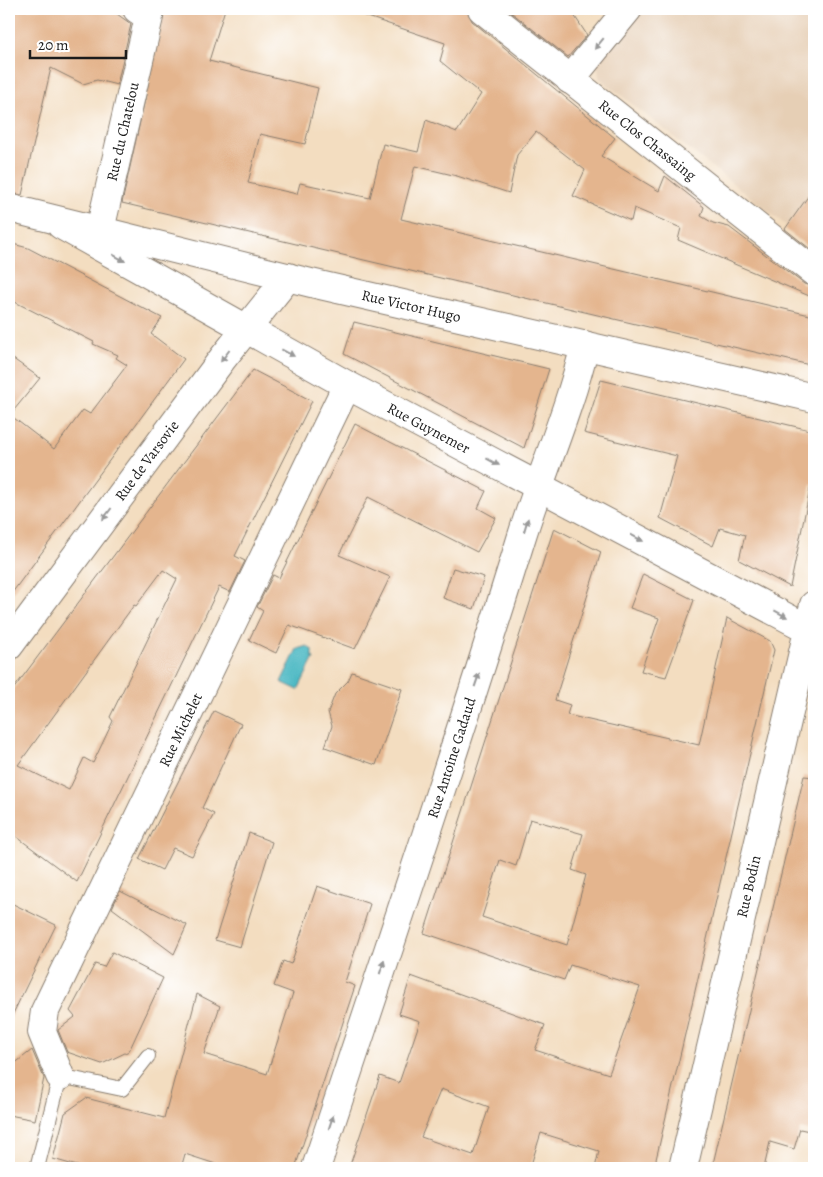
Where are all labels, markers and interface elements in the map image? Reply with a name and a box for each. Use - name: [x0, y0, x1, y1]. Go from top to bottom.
- scale bar: [30, 28, 126, 60]
- text: 20 m: [38, 35, 69, 55]
- one-way arrow: [593, 37, 604, 50]
- street label: Rue du Chatelou: [102, 79, 144, 183]
- street label: Rue Clos Chassaing: [594, 95, 701, 185]
- one-way arrow: [113, 253, 126, 262]
- street label: Rue Victor Hugo: [360, 285, 463, 327]
- one-way arrow: [220, 349, 230, 363]
- one-way arrow: [281, 349, 295, 357]
- street label: Rue Guynemer: [384, 398, 474, 458]
- street label: Rue de Varsovie: [110, 416, 184, 505]
- one-way arrow: [486, 458, 501, 466]
- one-way arrow: [102, 507, 112, 521]
- one-way arrow: [522, 518, 530, 533]
- one-way arrow: [630, 534, 644, 542]
- one-way arrow: [773, 610, 788, 618]
- one-way arrow: [474, 673, 481, 688]
- street label: Rue Michelet: [154, 689, 207, 770]
- street label: Rue Antoine Gadaud: [423, 694, 481, 821]
- street label: Rue Bodin: [732, 853, 765, 920]
- one-way arrow: [379, 960, 386, 975]
- one-way arrow: [328, 1114, 336, 1129]

